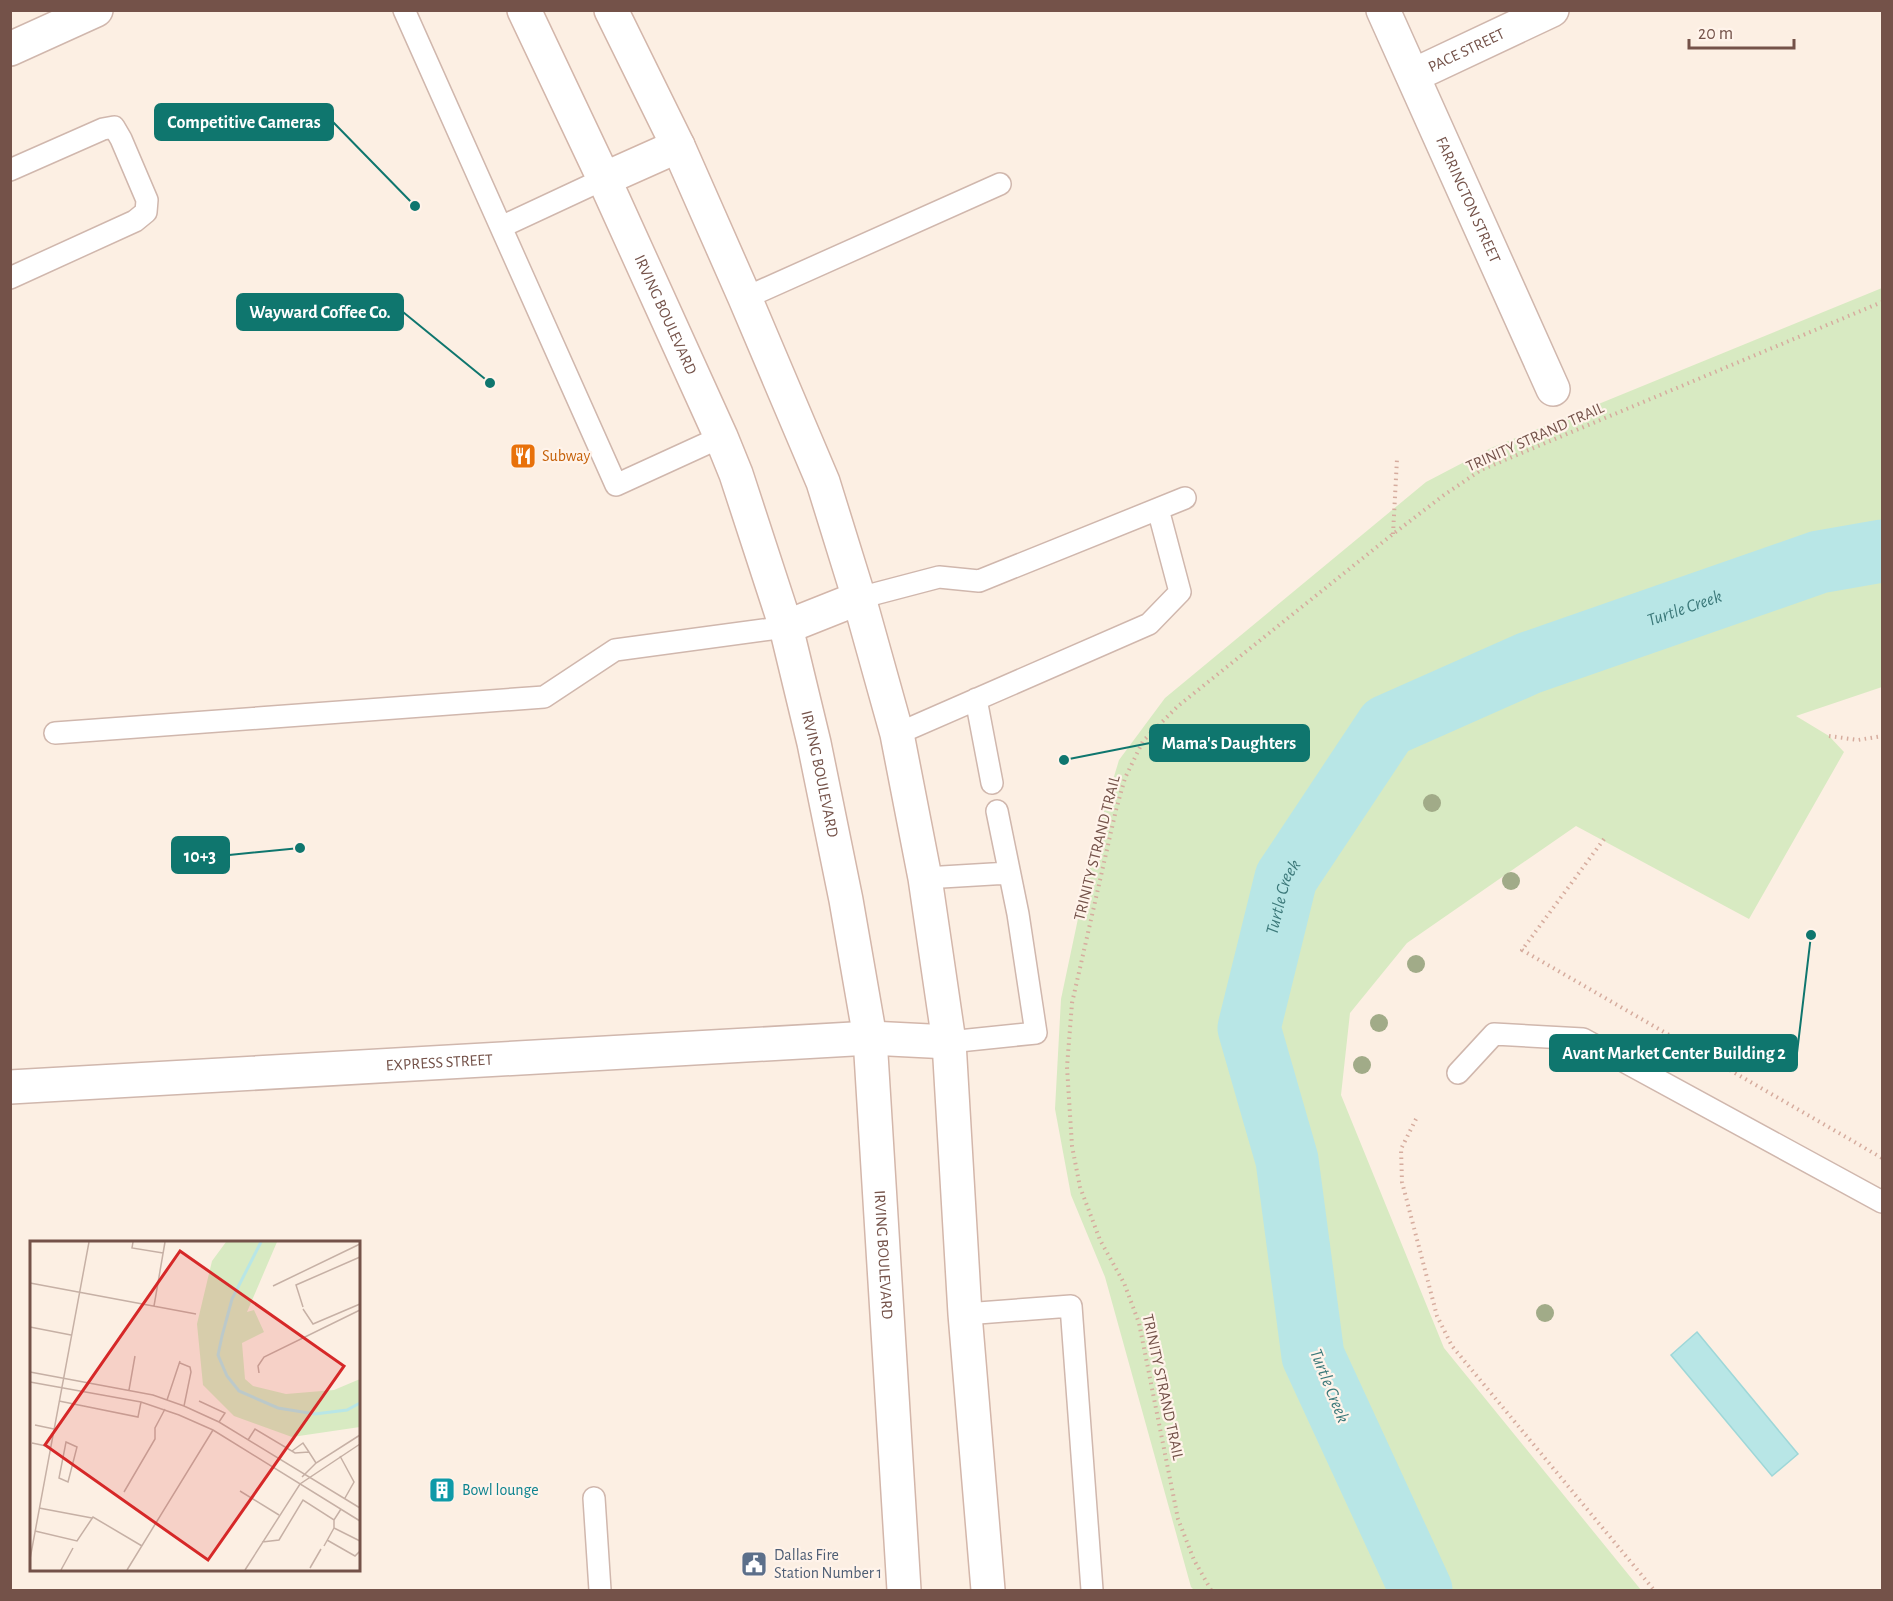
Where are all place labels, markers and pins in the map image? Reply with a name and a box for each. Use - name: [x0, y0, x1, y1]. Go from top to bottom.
- callout: Competitive Cameras: [155, 104, 333, 140]
- callout: Wayward Coffee Co.: [237, 294, 403, 330]
- restaurant icon: Subway: [508, 441, 538, 471]
- place label: Subway: [542, 448, 590, 465]
- callout: Mama's Daughters: [1150, 725, 1309, 761]
- callout: 10+3: [172, 837, 229, 873]
- callout: Avant Market Center Building 2: [1550, 1035, 1797, 1071]
- building icon: Bowl lounge: [427, 1475, 457, 1505]
- place label: Bowl lounge: [462, 1482, 539, 1498]
- place label: Dallas Fire Station Number 1: [774, 1547, 882, 1581]
- public building icon: Dallas Fire Station Number 1: [739, 1549, 769, 1579]

